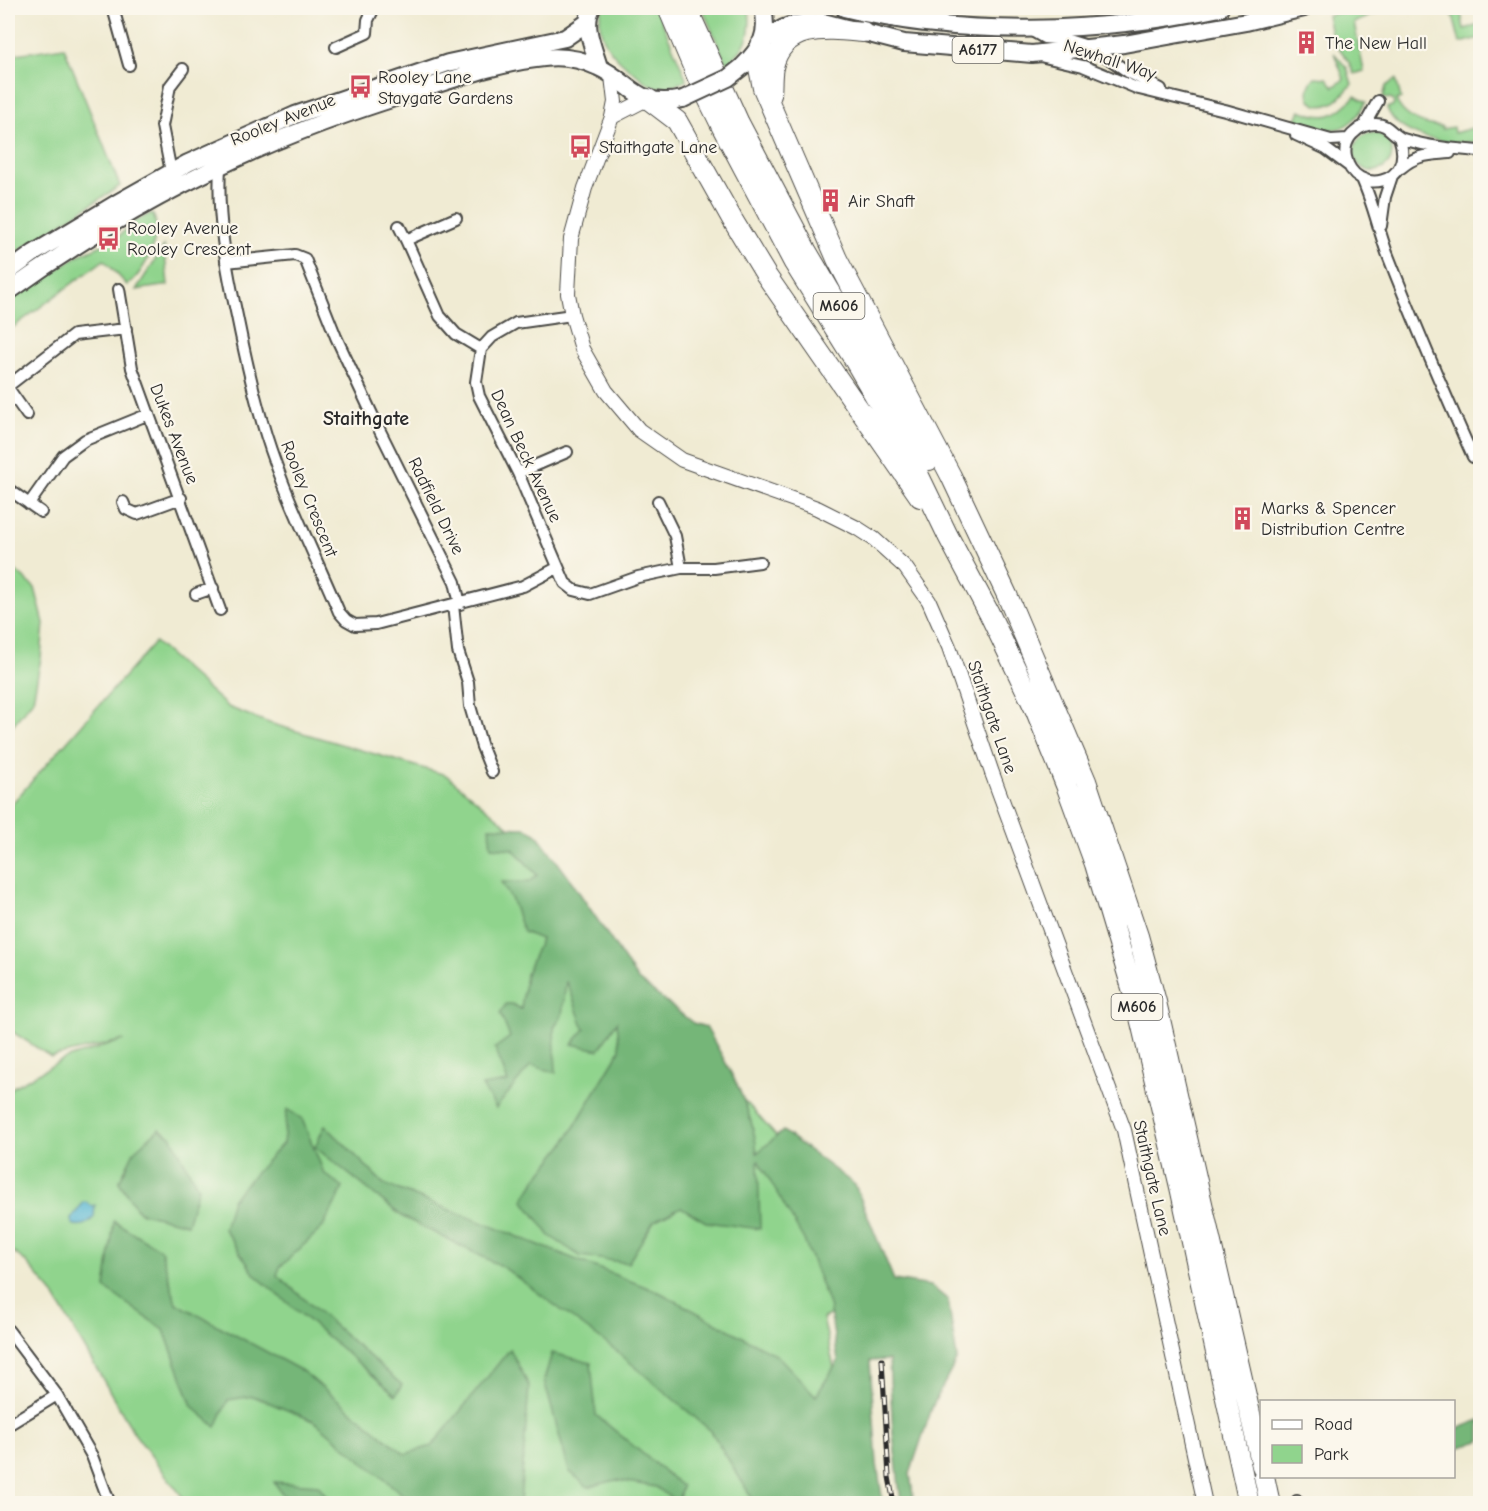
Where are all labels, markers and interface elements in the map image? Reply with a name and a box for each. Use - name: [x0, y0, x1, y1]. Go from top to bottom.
- building icon: The New Hall: [1294, 30, 1320, 56]
- place label: The New Hall: [1325, 33, 1427, 54]
- street label: Newhall Way: [1061, 35, 1160, 85]
- road number: A6177: [952, 37, 1004, 63]
- place label: Rooley Lane Staygate Gardens: [378, 67, 513, 109]
- bus stop icon: Rooley Lane Staygate Gardens: [347, 74, 373, 100]
- street label: Rooley Avenue: [227, 89, 339, 151]
- bus stop icon: Staithgate Lane: [568, 134, 594, 160]
- place label: Staithgate Lane: [599, 137, 717, 158]
- building icon: Air Shaft: [817, 188, 843, 214]
- place label: Air Shaft: [848, 191, 916, 212]
- place label: Rooley Avenue Rooley Crescent: [127, 218, 252, 260]
- bus stop icon: Rooley Avenue Rooley Crescent: [96, 225, 122, 251]
- road number: M606: [814, 293, 864, 319]
- street label: Dukes Avenue: [145, 381, 203, 487]
- street label: Dean Beck Avenue: [486, 386, 566, 526]
- district label: Staithgate: [323, 407, 409, 430]
- street label: Rooley Crescent: [276, 438, 342, 561]
- street label: Radfield Drive: [403, 454, 469, 558]
- place label: Marks & Spencer Distribution Centre: [1261, 498, 1405, 540]
- building icon: Marks & Spencer Distribution Centre: [1230, 505, 1256, 531]
- street label: Staithgate Lane: [963, 658, 1021, 776]
- road number: M606: [1112, 994, 1162, 1020]
- street label: Staithgate Lane: [1128, 1118, 1176, 1238]
- legend: [1260, 1400, 1455, 1478]
- text: Road: [1314, 1414, 1353, 1435]
- text: Park: [1314, 1444, 1349, 1465]

